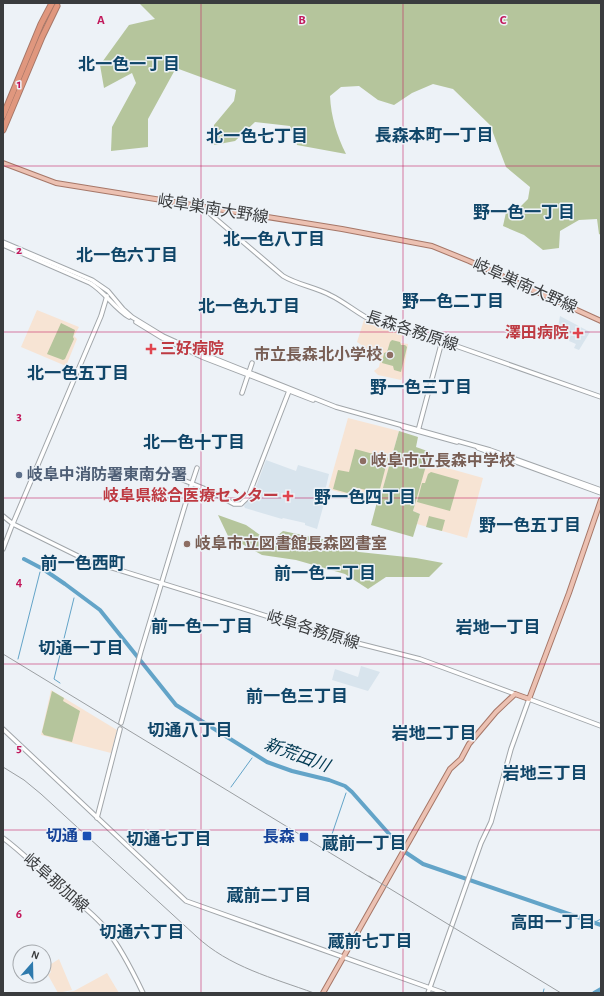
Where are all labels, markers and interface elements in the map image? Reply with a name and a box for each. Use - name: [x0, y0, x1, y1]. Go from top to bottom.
- text: A: [97, 14, 105, 27]
- text: B: [298, 14, 306, 27]
- text: C: [500, 14, 507, 27]
- district label: 北一色一丁目: [78, 55, 180, 73]
- text: 1: [17, 78, 21, 91]
- district label: 北一色七丁目: [206, 127, 308, 145]
- district label: 長森本町一丁目: [375, 127, 494, 144]
- street label: 岐阜巣南大野線: [156, 191, 270, 226]
- district label: 野一色一丁目: [473, 203, 575, 221]
- district label: 北一色八丁目: [223, 230, 325, 248]
- text: 2: [16, 244, 22, 257]
- district label: 北一色六丁目: [76, 246, 178, 264]
- street label: 岐阜巣南大野線: [471, 255, 580, 316]
- district label: 野一色二丁目: [402, 292, 504, 310]
- district label: 北一色九丁目: [198, 297, 300, 315]
- street label: 長森各務原線: [364, 308, 460, 353]
- place label: 澤田病院: [505, 324, 569, 341]
- marker: 澤田病院: [572, 327, 584, 339]
- place label: 三好病院: [160, 340, 224, 357]
- marker: 三好病院: [145, 343, 157, 355]
- place label: 市立長森北小学校: [254, 346, 382, 363]
- marker: 市立長森北小学校: [385, 350, 395, 360]
- district label: 北一色五丁目: [27, 364, 129, 382]
- district label: 野一色三丁目: [370, 378, 472, 396]
- text: 3: [16, 410, 22, 423]
- district label: 北一色十丁目: [143, 433, 245, 451]
- place label: 岐阜市立長森中学校: [371, 451, 515, 469]
- marker: 岐阜市立長森中学校: [358, 456, 368, 466]
- place label: 岐阜中消防署東南分署: [27, 465, 187, 483]
- marker: 岐阜中消防署東南分署: [14, 470, 24, 480]
- place label: 岐阜県総合医療センター: [103, 486, 279, 504]
- district label: 野一色四丁目: [314, 488, 416, 506]
- marker: 岐阜県総合医療センター: [282, 490, 294, 502]
- district label: 野一色五丁目: [479, 516, 581, 534]
- place label: 岐阜市立図書館長森図書室: [195, 534, 387, 552]
- marker: 岐阜市立図書館長森図書室: [182, 539, 192, 549]
- district label: 前一色西町: [41, 554, 126, 572]
- district label: 前一色二丁目: [274, 564, 376, 582]
- text: 4: [16, 576, 23, 589]
- street label: 岐阜各務原線: [265, 607, 362, 652]
- district label: 前一色一丁目: [151, 617, 253, 635]
- district label: 岩地一丁目: [456, 619, 541, 636]
- district label: 切通一丁目: [39, 639, 124, 657]
- district label: 前一色三丁目: [246, 687, 348, 705]
- district label: 切通八丁目: [148, 721, 233, 739]
- district label: 岩地二丁目: [392, 725, 477, 742]
- water label: 新荒田川: [262, 734, 334, 775]
- text: 5: [16, 742, 22, 755]
- district label: 岩地三丁目: [503, 765, 588, 782]
- place label: 切通: [46, 827, 78, 844]
- place label: 長森: [263, 828, 295, 845]
- marker: 切通: [81, 830, 93, 842]
- district label: 切通七丁目: [127, 830, 212, 848]
- marker: 長森: [298, 831, 310, 843]
- district label: 蔵前一丁目: [322, 834, 407, 852]
- street label: 岐阜那加線: [21, 850, 92, 915]
- district label: 蔵前二丁目: [227, 886, 312, 904]
- text: 6: [16, 908, 22, 921]
- district label: 高田一丁目: [511, 914, 596, 931]
- district label: 切通六丁目: [100, 923, 185, 941]
- district label: 蔵前七丁目: [328, 932, 413, 950]
- north arrow: [12, 944, 52, 984]
- text: N: [30, 949, 41, 962]

